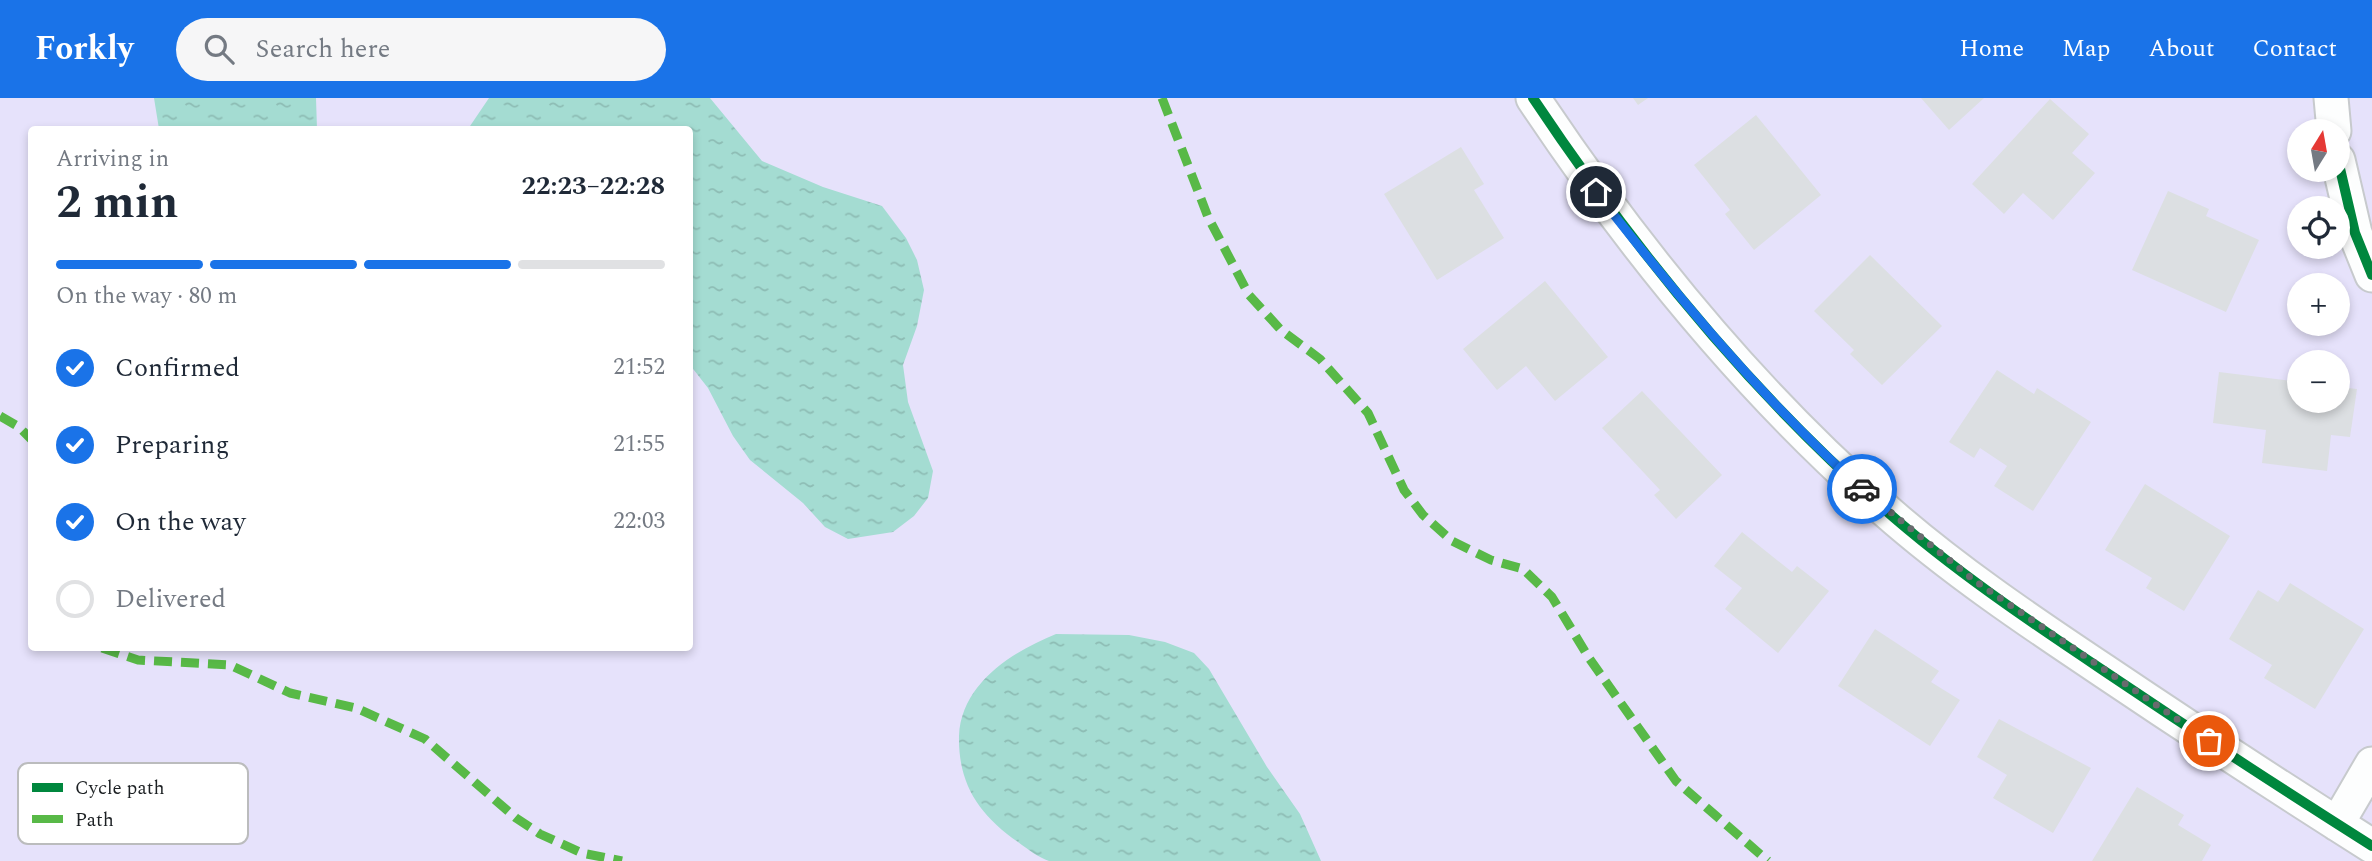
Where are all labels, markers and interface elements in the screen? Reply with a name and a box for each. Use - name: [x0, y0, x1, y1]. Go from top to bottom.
- search box: [176, 18, 666, 81]
- text: Forkly: [35, 24, 134, 74]
- text: Search here: [256, 29, 390, 69]
- icon: search: [200, 30, 238, 68]
- text: Home: [1959, 31, 2024, 67]
- text: Map: [2062, 31, 2110, 67]
- text: About: [2148, 31, 2214, 67]
- text: Contact: [2252, 31, 2337, 67]
- north arrow: [2287, 119, 2350, 182]
- map controls: [2287, 119, 2350, 413]
- text: Arriving in: [56, 142, 169, 177]
- pin: [1566, 162, 1626, 222]
- text: 22:23–22:28: [521, 166, 665, 206]
- text: 2 min: [56, 168, 178, 238]
- icon: home: [1577, 173, 1615, 211]
- button: locate: [2287, 196, 2350, 259]
- button: +: [2287, 273, 2350, 336]
- text: On the way · 80 m: [56, 279, 237, 314]
- text: Confirmed: [115, 348, 240, 388]
- icon: check: [56, 349, 94, 387]
- text: 21:52: [613, 350, 665, 385]
- button: −: [2287, 350, 2350, 413]
- text: Preparing: [115, 425, 229, 465]
- icon: check: [56, 426, 94, 464]
- text: 21:55: [613, 427, 665, 462]
- courier: [1827, 454, 1897, 524]
- icon: car: [1843, 470, 1881, 508]
- text: On the way: [115, 502, 246, 542]
- icon: check: [56, 503, 94, 541]
- text: 22:03: [613, 504, 665, 539]
- text: Delivered: [115, 579, 226, 619]
- pin: [2179, 711, 2239, 771]
- icon: bag: [2190, 722, 2228, 760]
- legend: [18, 763, 248, 844]
- text: Cycle path: [75, 774, 165, 803]
- text: Path: [75, 806, 114, 835]

